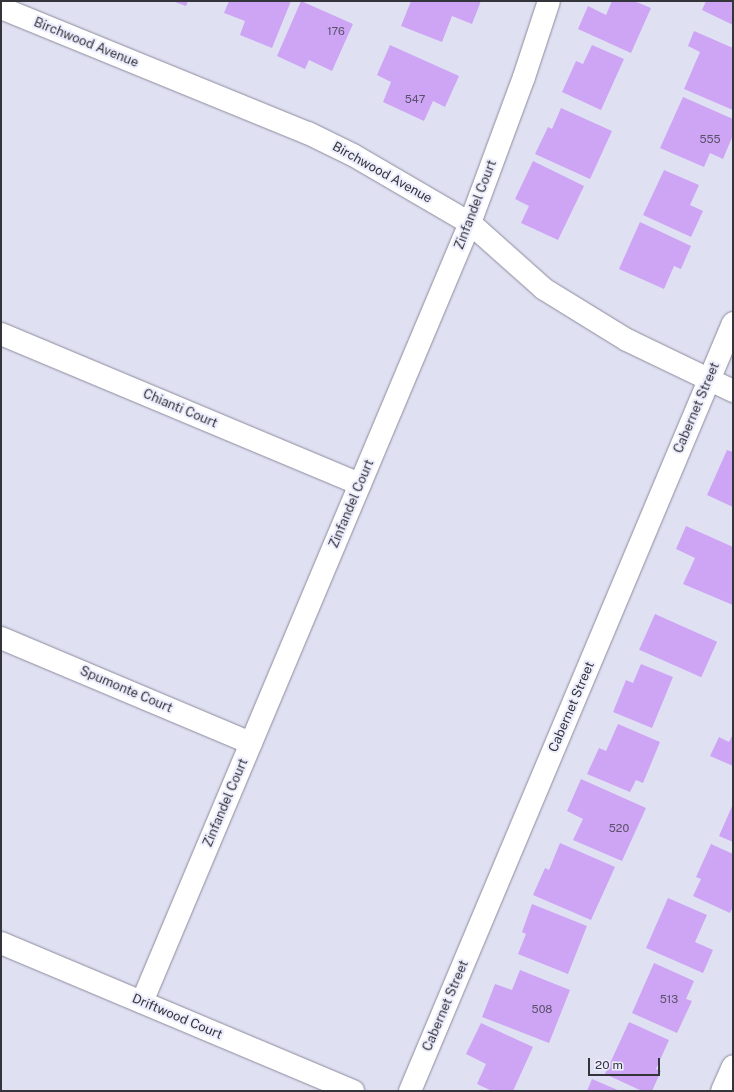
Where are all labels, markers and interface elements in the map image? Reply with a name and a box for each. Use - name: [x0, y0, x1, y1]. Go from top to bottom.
- street label: Birchwood Avenue: [31, 15, 141, 71]
- house number: 176: [327, 24, 345, 38]
- house number: 547: [405, 92, 425, 106]
- house number: 555: [699, 132, 721, 146]
- street label: Birchwood Avenue: [329, 139, 435, 207]
- street label: Zinfandel Court: [452, 158, 500, 252]
- street label: Cabernet Street: [671, 360, 723, 456]
- street label: Chianti Court: [140, 386, 220, 432]
- street label: Zinfandel Court: [326, 457, 378, 551]
- street label: Cabernet Street: [546, 659, 598, 755]
- street label: Spumonte Court: [77, 663, 175, 717]
- street label: Zinfandel Court: [200, 756, 252, 850]
- house number: 520: [609, 821, 629, 835]
- street label: Cabernet Street: [420, 958, 472, 1054]
- street label: Driftwood Court: [130, 991, 224, 1043]
- house number: 513: [660, 992, 678, 1006]
- house number: 508: [532, 1002, 552, 1016]
- scale bar: [590, 1050, 662, 1076]
- text: 20 m: [595, 1058, 623, 1072]

